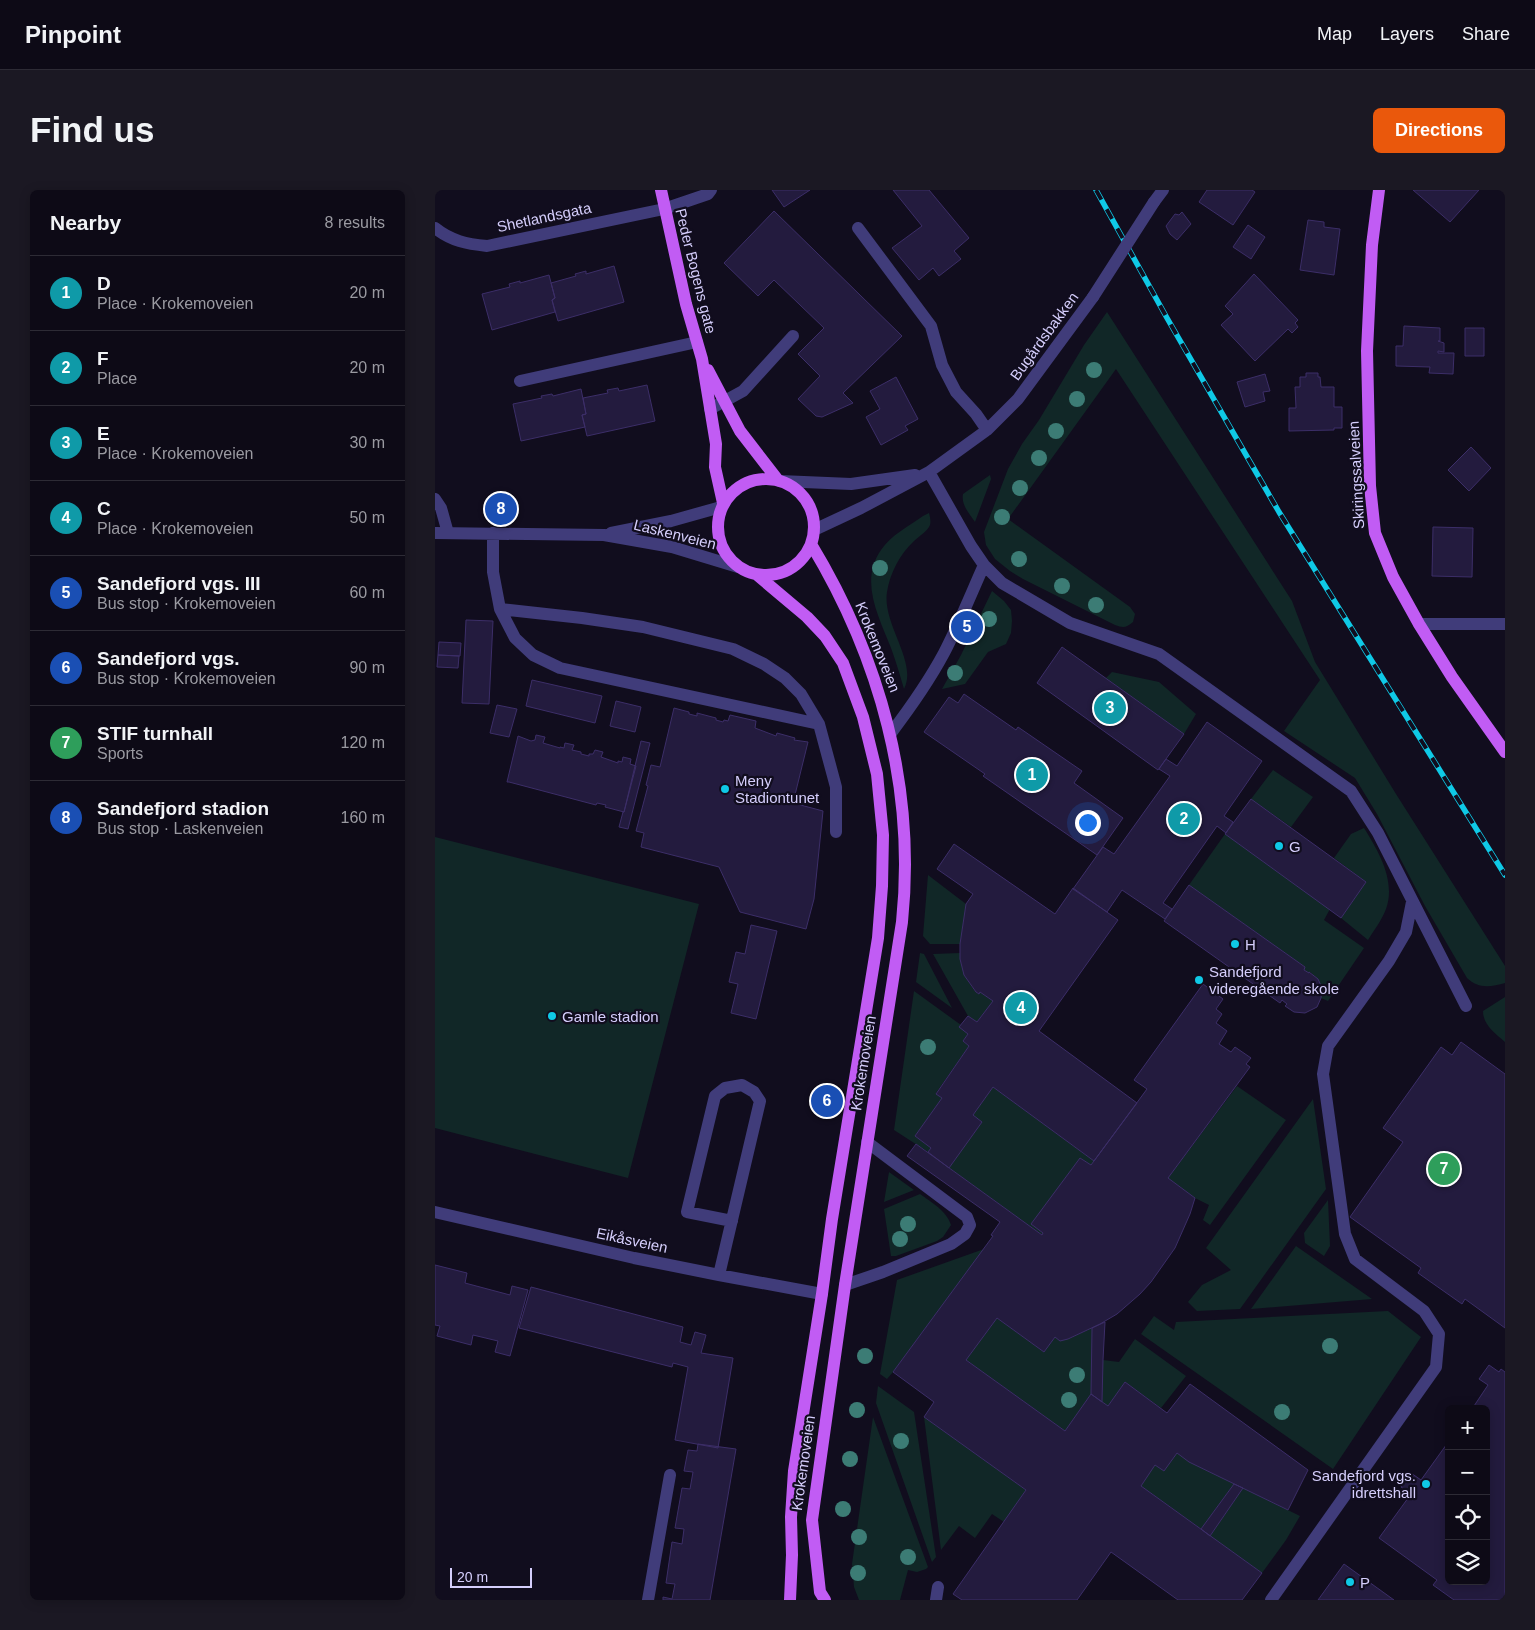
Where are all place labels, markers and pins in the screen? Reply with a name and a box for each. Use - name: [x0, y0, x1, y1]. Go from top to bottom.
- pin: 8: [485, 490, 517, 528]
- pin: 5: [951, 608, 983, 646]
- pin: 3: [1094, 689, 1126, 727]
- pin: 1: [1016, 756, 1048, 794]
- place label: Meny Stadiontunet: [735, 772, 820, 806]
- marker: Meny Stadiontunet: [719, 783, 731, 795]
- pin: 2: [1168, 800, 1200, 838]
- place label: G: [1289, 838, 1301, 855]
- marker: G: [1273, 840, 1285, 852]
- place label: H: [1245, 936, 1256, 953]
- marker: H: [1229, 938, 1241, 950]
- place label: Sandefjord videregående skole: [1209, 963, 1339, 997]
- marker: Sandefjord videregående skole: [1193, 974, 1205, 986]
- pin: 4: [1005, 989, 1037, 1027]
- place label: Gamle stadion: [562, 1008, 659, 1025]
- marker: Gamle stadion: [546, 1010, 558, 1022]
- pin: 6: [811, 1082, 843, 1120]
- pin: 7: [1428, 1150, 1460, 1188]
- place label: Sandefjord vgs. idrettshall: [1312, 1467, 1416, 1501]
- marker: Sandefjord vgs. idrettshall: [1420, 1478, 1432, 1490]
- place label: P: [1360, 1574, 1370, 1591]
- marker: P: [1344, 1576, 1356, 1588]

